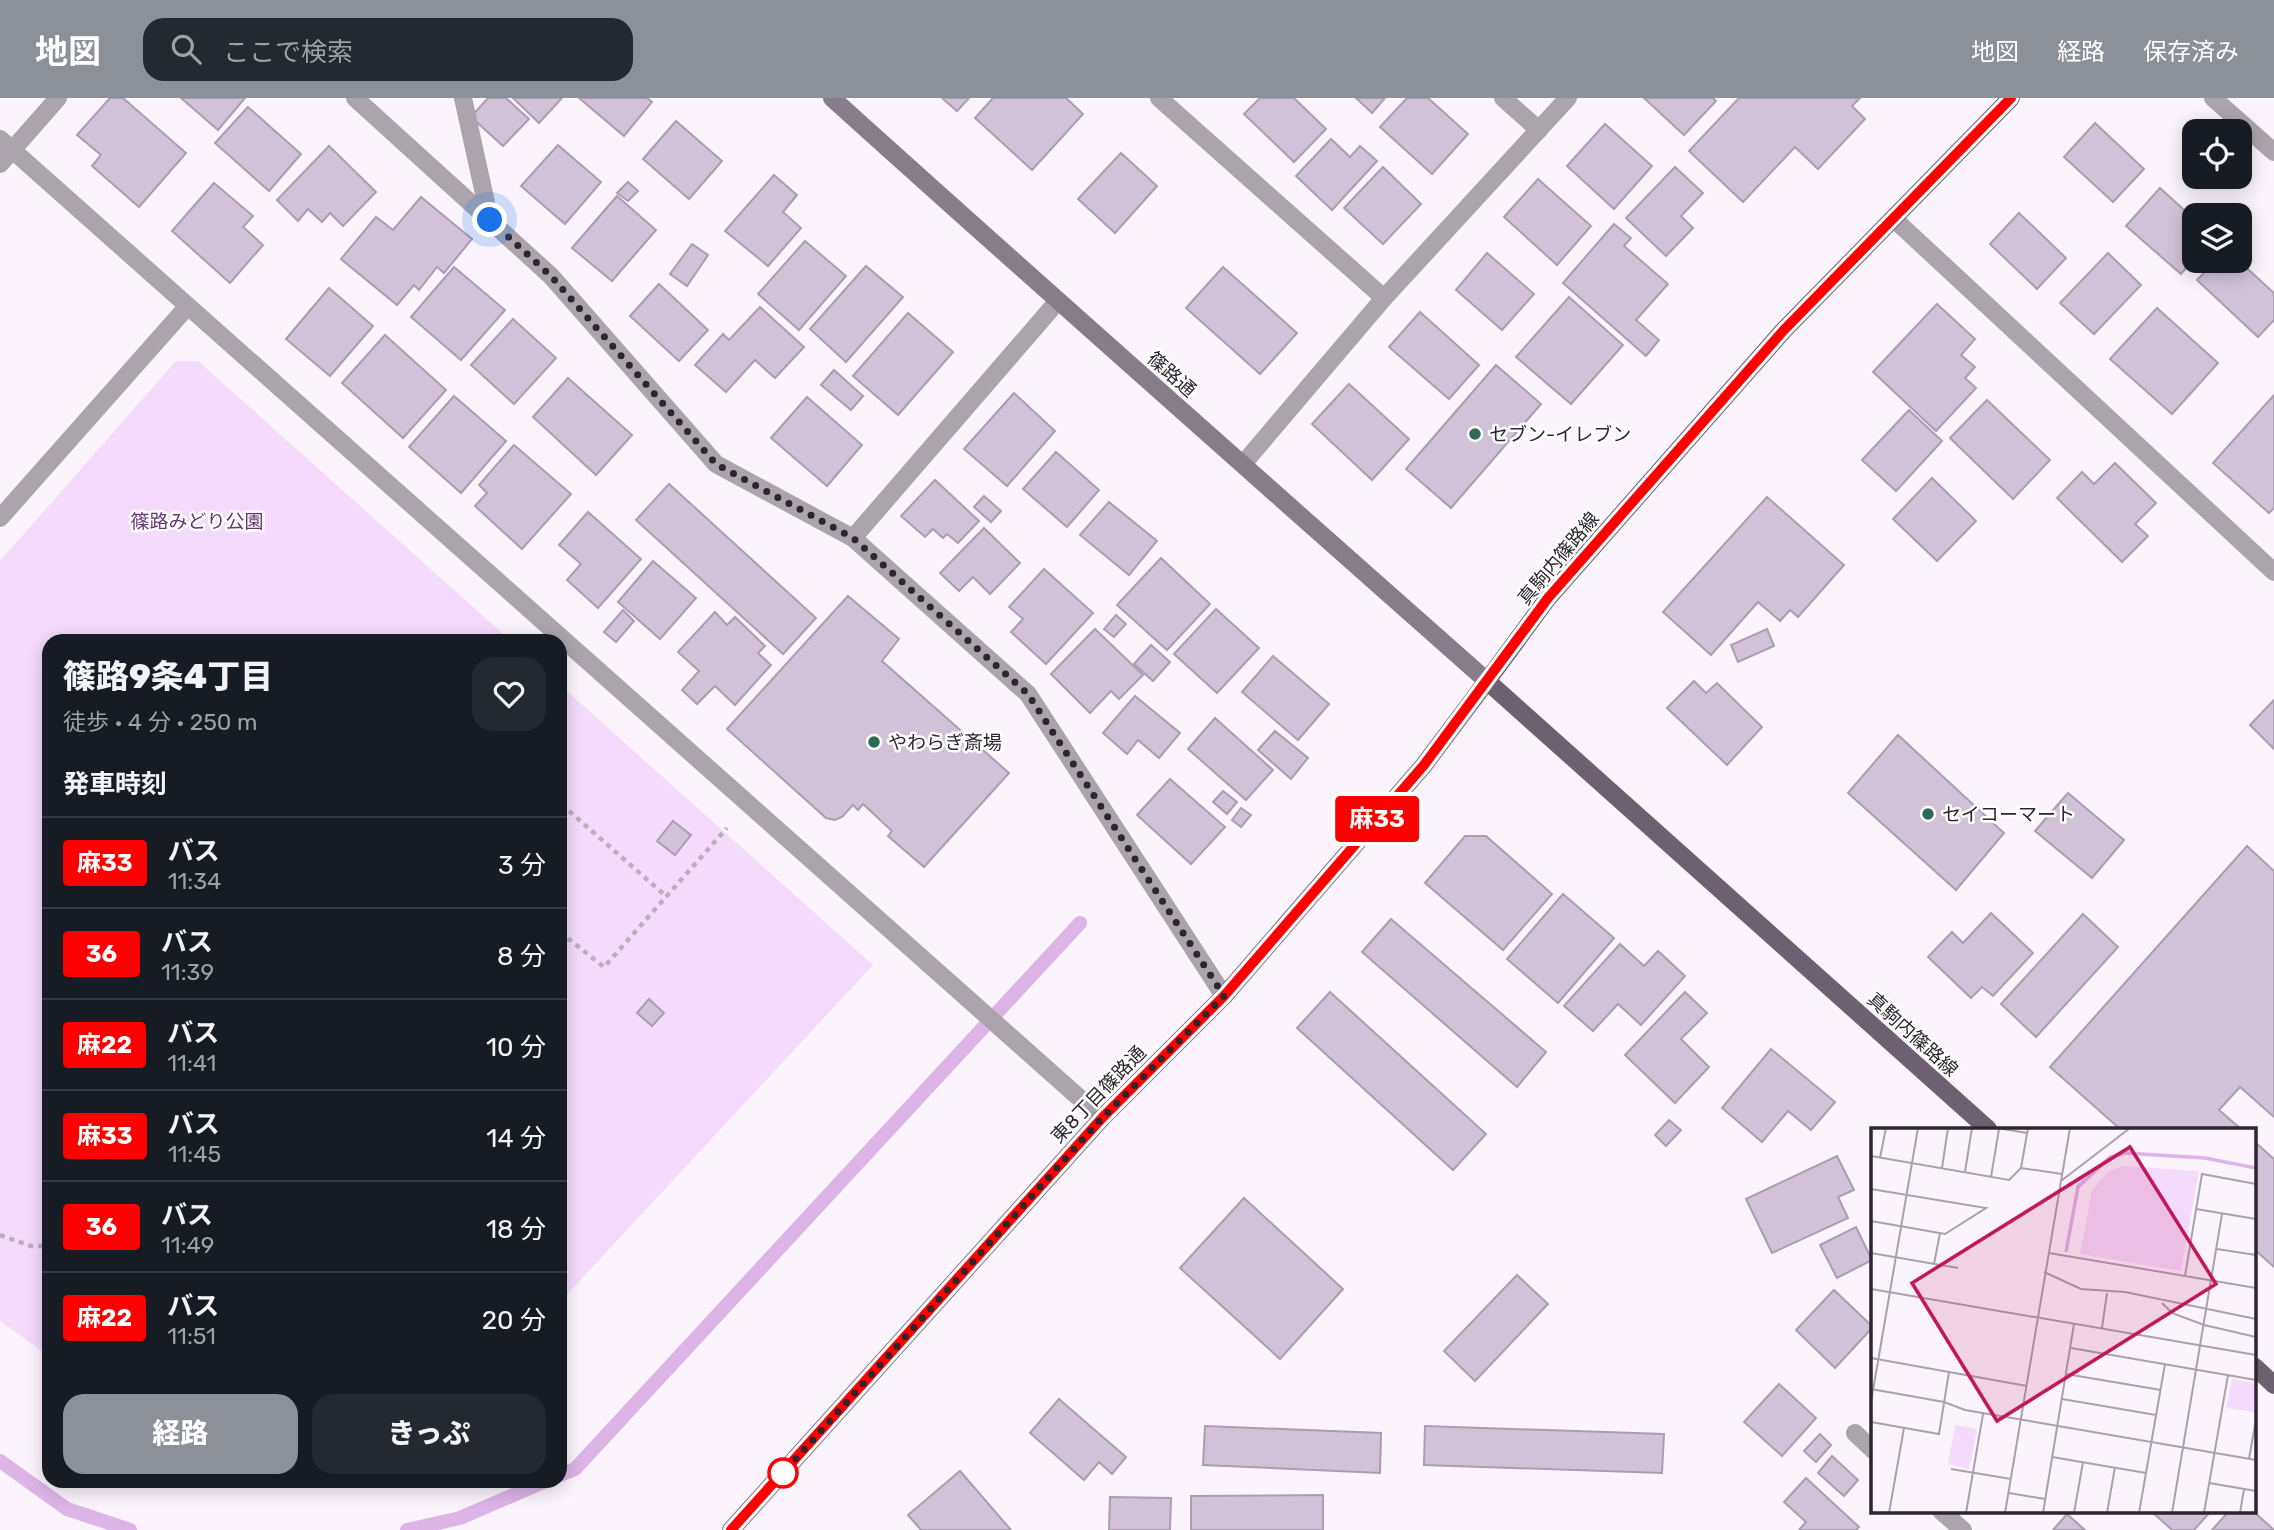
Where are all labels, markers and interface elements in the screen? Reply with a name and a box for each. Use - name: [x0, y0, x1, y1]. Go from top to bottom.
- search box: [143, 18, 633, 81]
- icon: search: [167, 30, 205, 68]
- text: 地図: [35, 32, 101, 71]
- text: ここで検索: [223, 37, 353, 68]
- text: 地図: [1971, 38, 2019, 66]
- text: 経路: [2057, 38, 2105, 66]
- text: 保存済み: [2143, 38, 2239, 66]
- map controls: [2182, 119, 2252, 273]
- button: locate: [2182, 119, 2252, 189]
- your location: [472, 202, 507, 237]
- button: layers: [2182, 203, 2252, 273]
- street label: 篠路通: [1143, 347, 1201, 402]
- place label: セブン-イレブン: [1489, 423, 1631, 446]
- marker: セブン-イレブン: [1467, 426, 1483, 442]
- street label: 真駒内篠路線: [1513, 507, 1604, 609]
- park label: 篠路みどり公園: [130, 510, 264, 533]
- text: 篠路9条4丁目: [63, 657, 273, 696]
- button: heart: [472, 657, 546, 731]
- text: 徒歩 · 4 分 · 250 m: [63, 708, 258, 736]
- place label: やわらぎ斎場: [888, 731, 1002, 754]
- marker: やわらぎ斎場: [866, 734, 882, 750]
- text: 発車時刻: [63, 769, 167, 800]
- line badge: 麻33: [1337, 796, 1417, 842]
- place label: セイコーマート: [1942, 803, 2075, 826]
- text: 麻33: [1349, 805, 1405, 833]
- marker: セイコーマート: [1920, 806, 1936, 822]
- text: バス: [168, 836, 220, 867]
- text: 麻33: [77, 849, 133, 877]
- text: 3 分: [498, 850, 546, 881]
- text: 11:34: [168, 867, 221, 895]
- text: バス: [161, 927, 213, 958]
- text: 36: [86, 940, 117, 968]
- text: 8 分: [497, 941, 546, 972]
- text: 11:39: [161, 958, 214, 986]
- street label: 真駒内篠路線: [1863, 988, 1963, 1081]
- text: バス: [167, 1018, 219, 1049]
- text: 麻22: [77, 1031, 132, 1059]
- text: 10 分: [486, 1032, 546, 1063]
- street label: 東8丁目篠路通: [1046, 1041, 1150, 1148]
- text: 11:41: [167, 1049, 216, 1077]
- text: バス: [168, 1109, 220, 1140]
- text: 麻33: [77, 1122, 133, 1150]
- text: 14 分: [486, 1123, 546, 1154]
- inset map: [1871, 1128, 2256, 1512]
- text: 11:45: [168, 1140, 221, 1168]
- text: バス: [161, 1200, 213, 1231]
- text: 36: [86, 1213, 117, 1241]
- text: 18 分: [486, 1214, 546, 1245]
- text: 11:49: [161, 1231, 214, 1259]
- text: バス: [167, 1291, 219, 1322]
- text: 麻22: [77, 1304, 132, 1332]
- text: 20 分: [482, 1305, 546, 1336]
- text: 11:51: [167, 1322, 216, 1350]
- button: 経路: [63, 1394, 298, 1474]
- button: きっぷ: [312, 1394, 546, 1474]
- unlabelled marker: [768, 1458, 798, 1488]

